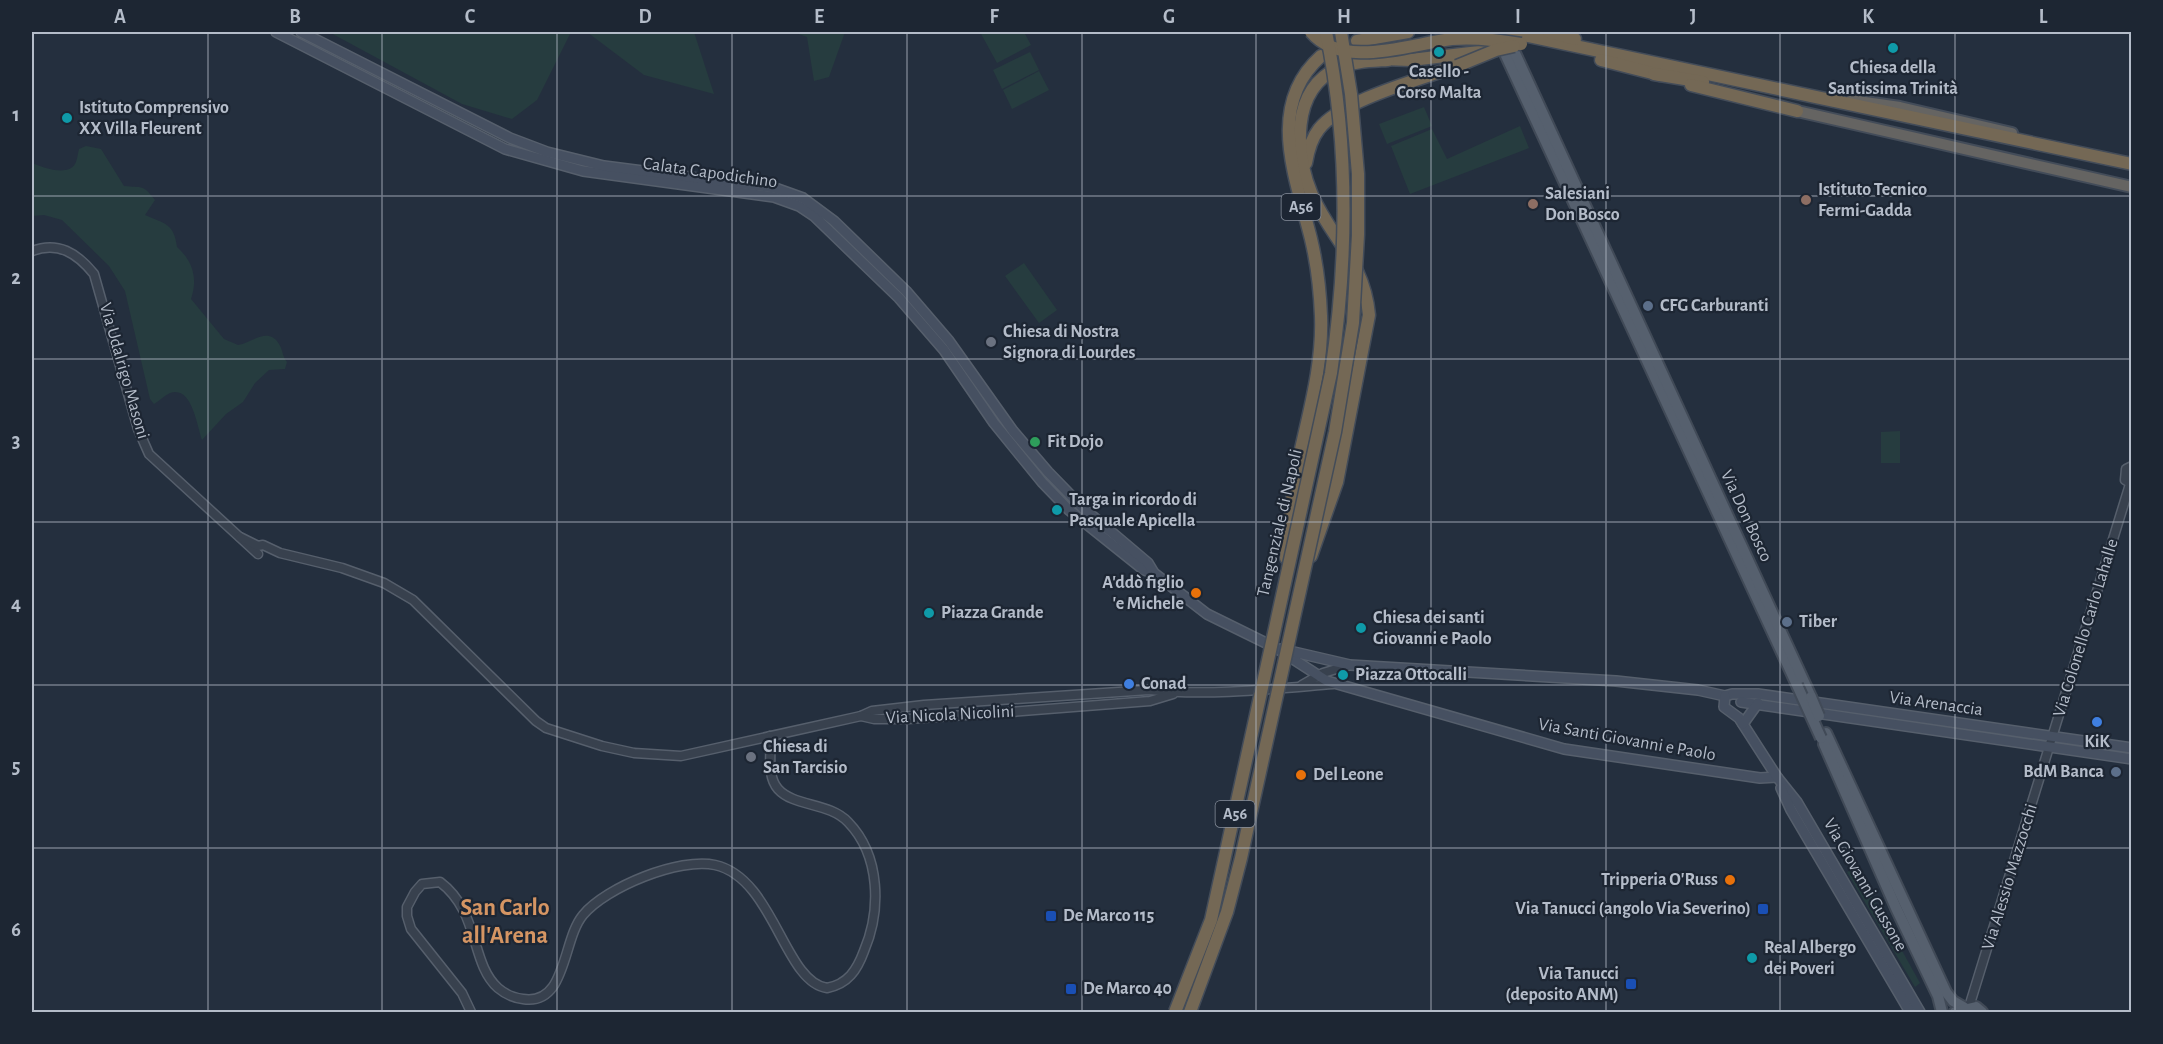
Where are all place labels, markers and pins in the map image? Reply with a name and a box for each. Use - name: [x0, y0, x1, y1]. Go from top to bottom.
- marker: Chiesa della Santissima Trinità: [1886, 41, 1900, 55]
- marker: Casello - Corso Malta: [1432, 45, 1446, 59]
- place label: Chiesa della Santissima Trinità: [1828, 59, 1958, 98]
- place label: Casello - Corso Malta: [1397, 63, 1482, 102]
- place label: Istituto Comprensivo XX Villa Fleurent: [79, 99, 229, 138]
- marker: Istituto Comprensivo XX Villa Fleurent: [60, 111, 74, 125]
- place label: Istituto Tecnico Fermi-Gadda: [1818, 181, 1927, 220]
- place label: Salesiani Don Bosco: [1545, 185, 1620, 224]
- marker: Istituto Tecnico Fermi-Gadda: [1799, 193, 1813, 207]
- marker: Salesiani Don Bosco: [1526, 197, 1540, 211]
- place label: CFG Carburanti: [1660, 297, 1769, 315]
- marker: CFG Carburanti: [1641, 299, 1655, 313]
- place label: Chiesa di Nostra Signora di Lourdes: [1003, 323, 1135, 362]
- marker: Chiesa di Nostra Signora di Lourdes: [984, 335, 998, 349]
- place label: Fit Dojo: [1047, 433, 1103, 451]
- marker: Fit Dojo: [1028, 435, 1042, 449]
- place label: Targa in ricordo di Pasquale Apicella: [1069, 491, 1197, 530]
- marker: Targa in ricordo di Pasquale Apicella: [1050, 503, 1064, 517]
- place label: A'ddò figlio 'e Michele: [1102, 574, 1184, 613]
- marker: A'ddò figlio 'e Michele: [1189, 586, 1203, 600]
- place label: Piazza Grande: [941, 604, 1043, 622]
- marker: Piazza Grande: [922, 606, 936, 620]
- place label: Chiesa dei santi Giovanni e Paolo: [1373, 609, 1492, 648]
- place label: Tiber: [1799, 613, 1838, 631]
- marker: Tiber: [1780, 615, 1794, 629]
- marker: Chiesa dei santi Giovanni e Paolo: [1354, 621, 1368, 635]
- place label: Piazza Ottocalli: [1355, 666, 1467, 684]
- marker: Piazza Ottocalli: [1336, 668, 1350, 682]
- place label: Conad: [1141, 675, 1187, 693]
- marker: Conad: [1122, 677, 1136, 691]
- marker: KiK: [2090, 715, 2104, 729]
- place label: KiK: [2084, 733, 2110, 751]
- place label: Chiesa di San Tarcisio: [763, 738, 847, 777]
- marker: Chiesa di San Tarcisio: [744, 750, 758, 764]
- place label: BdM Banca: [2023, 763, 2104, 781]
- marker: BdM Banca: [2109, 765, 2123, 779]
- place label: Del Leone: [1313, 766, 1384, 784]
- marker: Del Leone: [1294, 768, 1308, 782]
- place label: Tripperia O'Russ: [1601, 871, 1718, 889]
- marker: Tripperia O'Russ: [1723, 873, 1737, 887]
- place label: Via Tanucci (angolo Via Severino): [1515, 900, 1751, 918]
- marker: Via Tanucci (angolo Via Severino): [1756, 902, 1770, 916]
- place label: De Marco 115: [1063, 907, 1154, 925]
- marker: De Marco 115: [1044, 909, 1058, 923]
- place label: Real Albergo dei Poveri: [1764, 939, 1856, 978]
- marker: Real Albergo dei Poveri: [1745, 951, 1759, 965]
- place label: Via Tanucci (deposito ANM): [1505, 965, 1619, 1004]
- marker: Via Tanucci (deposito ANM): [1624, 977, 1638, 991]
- place label: De Marco 40: [1083, 980, 1172, 998]
- marker: De Marco 40: [1064, 982, 1078, 996]

